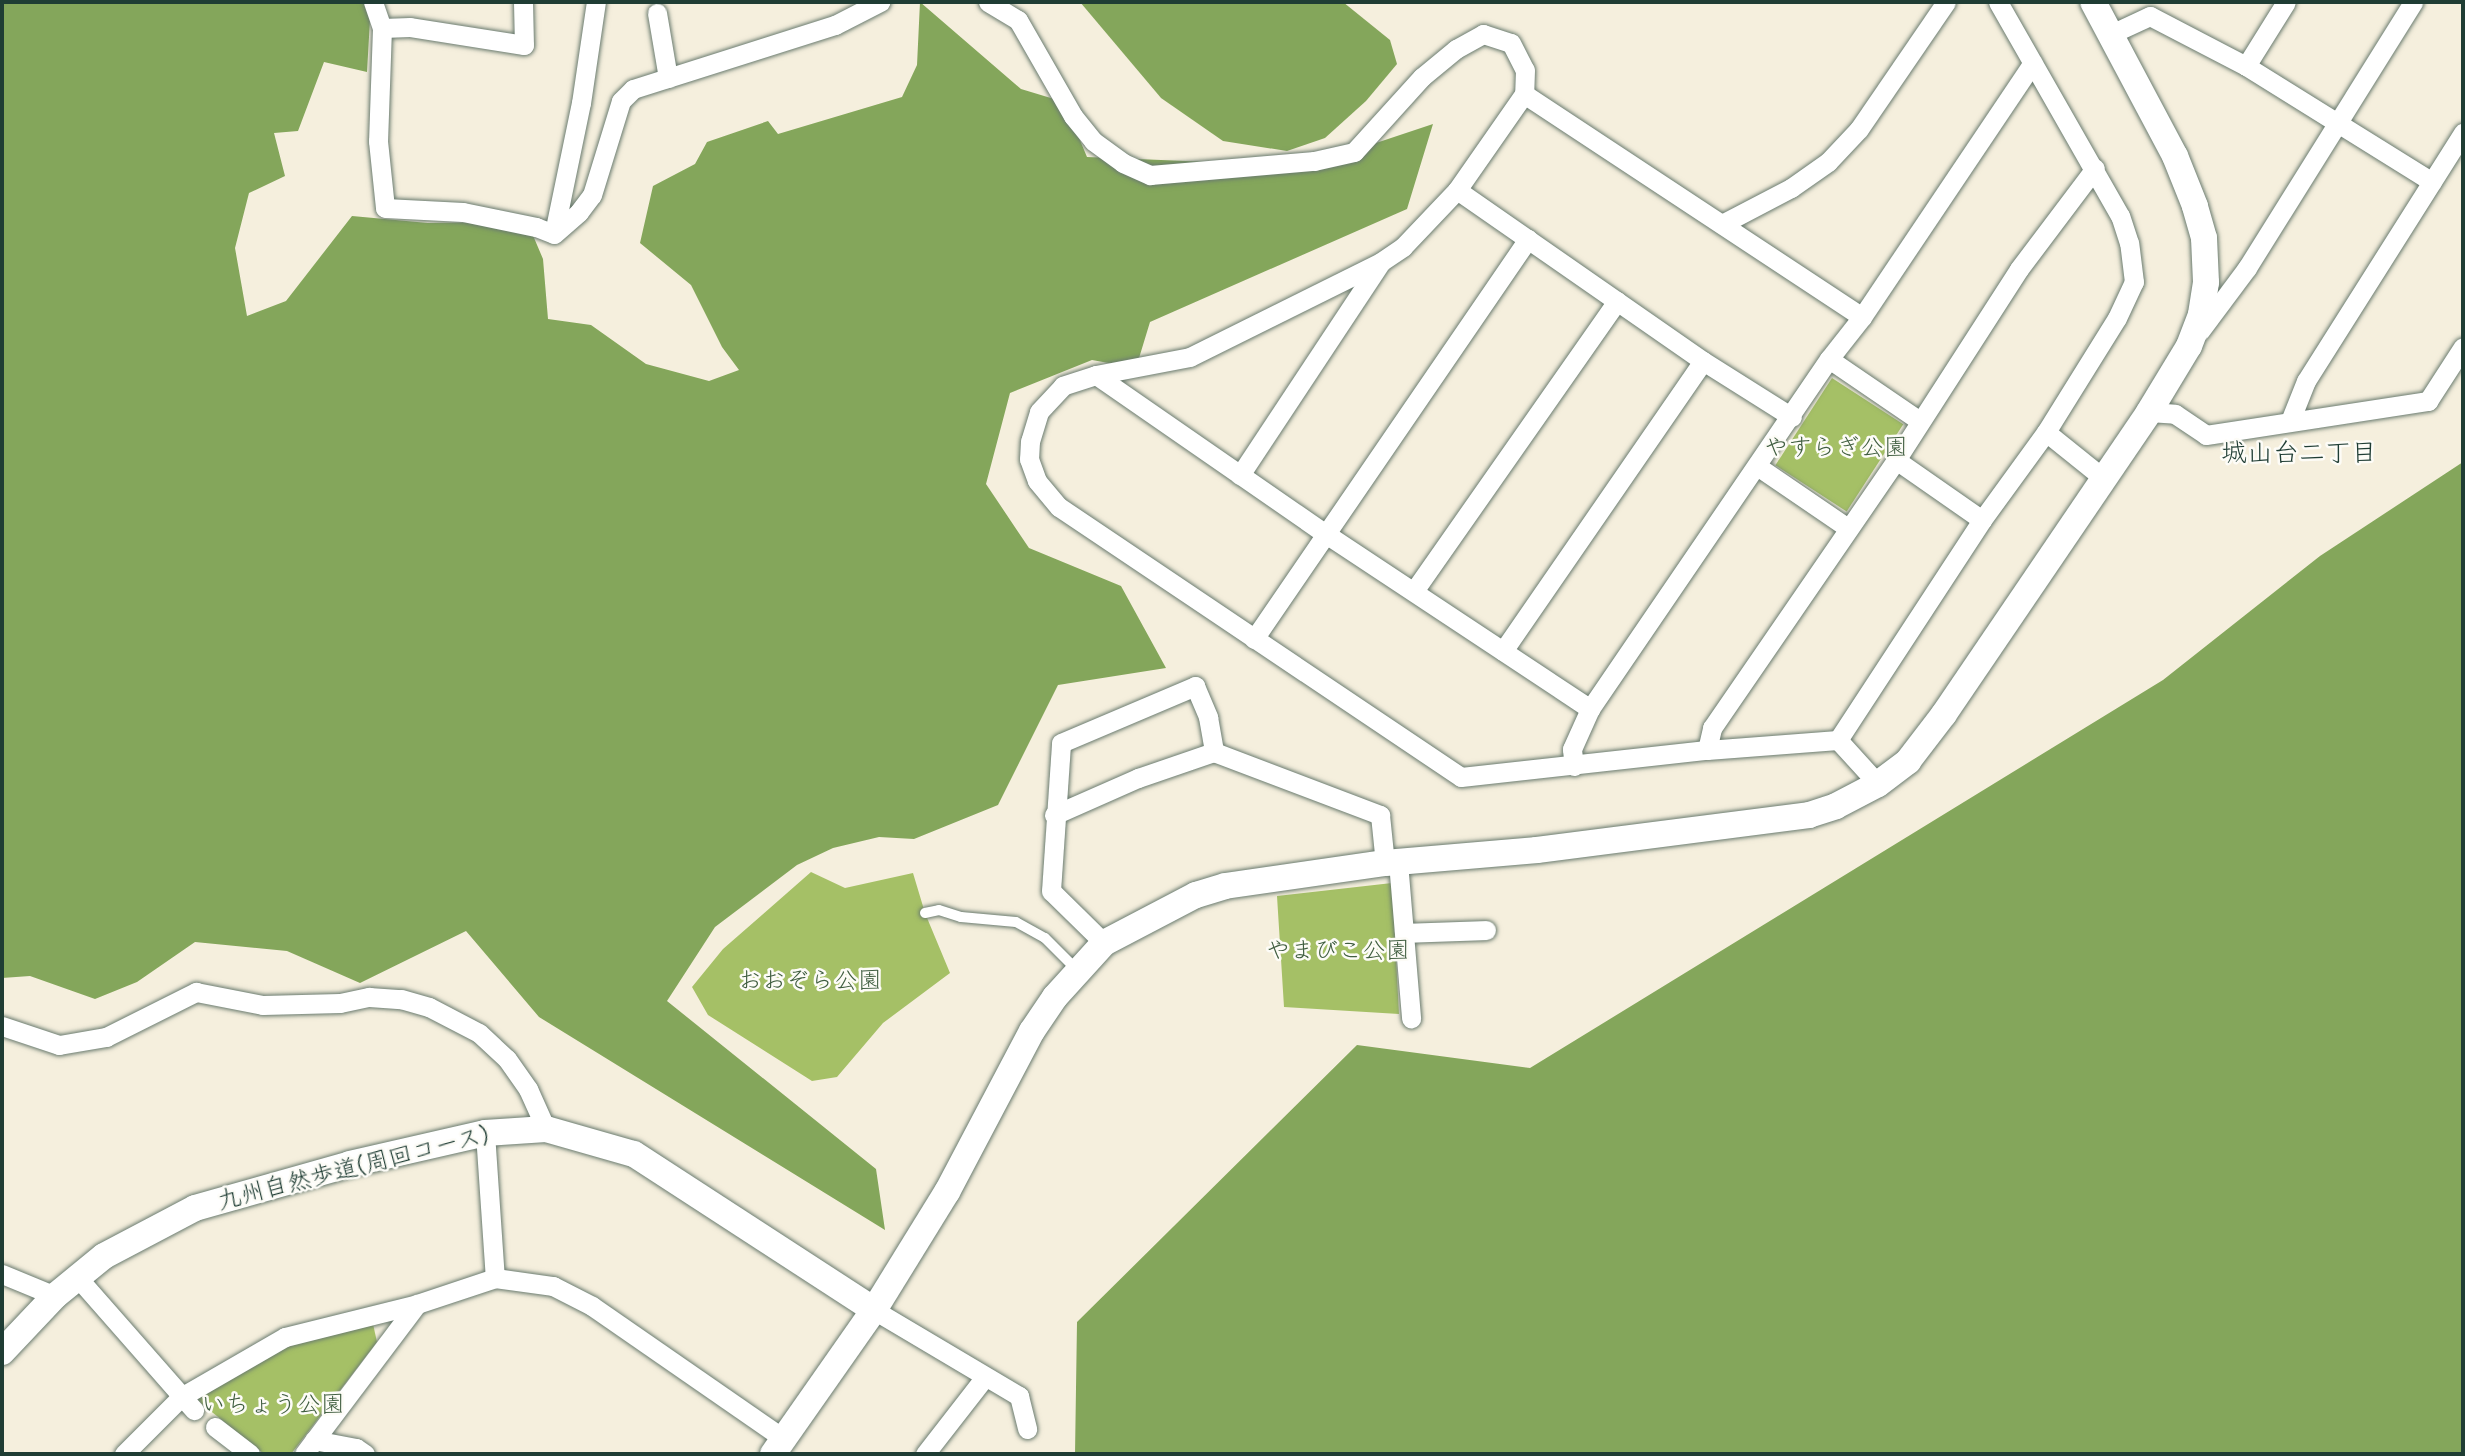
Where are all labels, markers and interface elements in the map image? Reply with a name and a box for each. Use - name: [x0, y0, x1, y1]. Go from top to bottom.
- park label: やすらぎ公園: [1764, 434, 1908, 462]
- district label: 城山台二丁目: [2221, 438, 2377, 470]
- park label: やまびこ公園: [1266, 937, 1410, 965]
- park label: おおぞら公園: [738, 967, 882, 995]
- street label: 九州自然歩道(周回コース): [213, 1120, 493, 1216]
- park label: いちょう公園: [201, 1391, 345, 1419]

